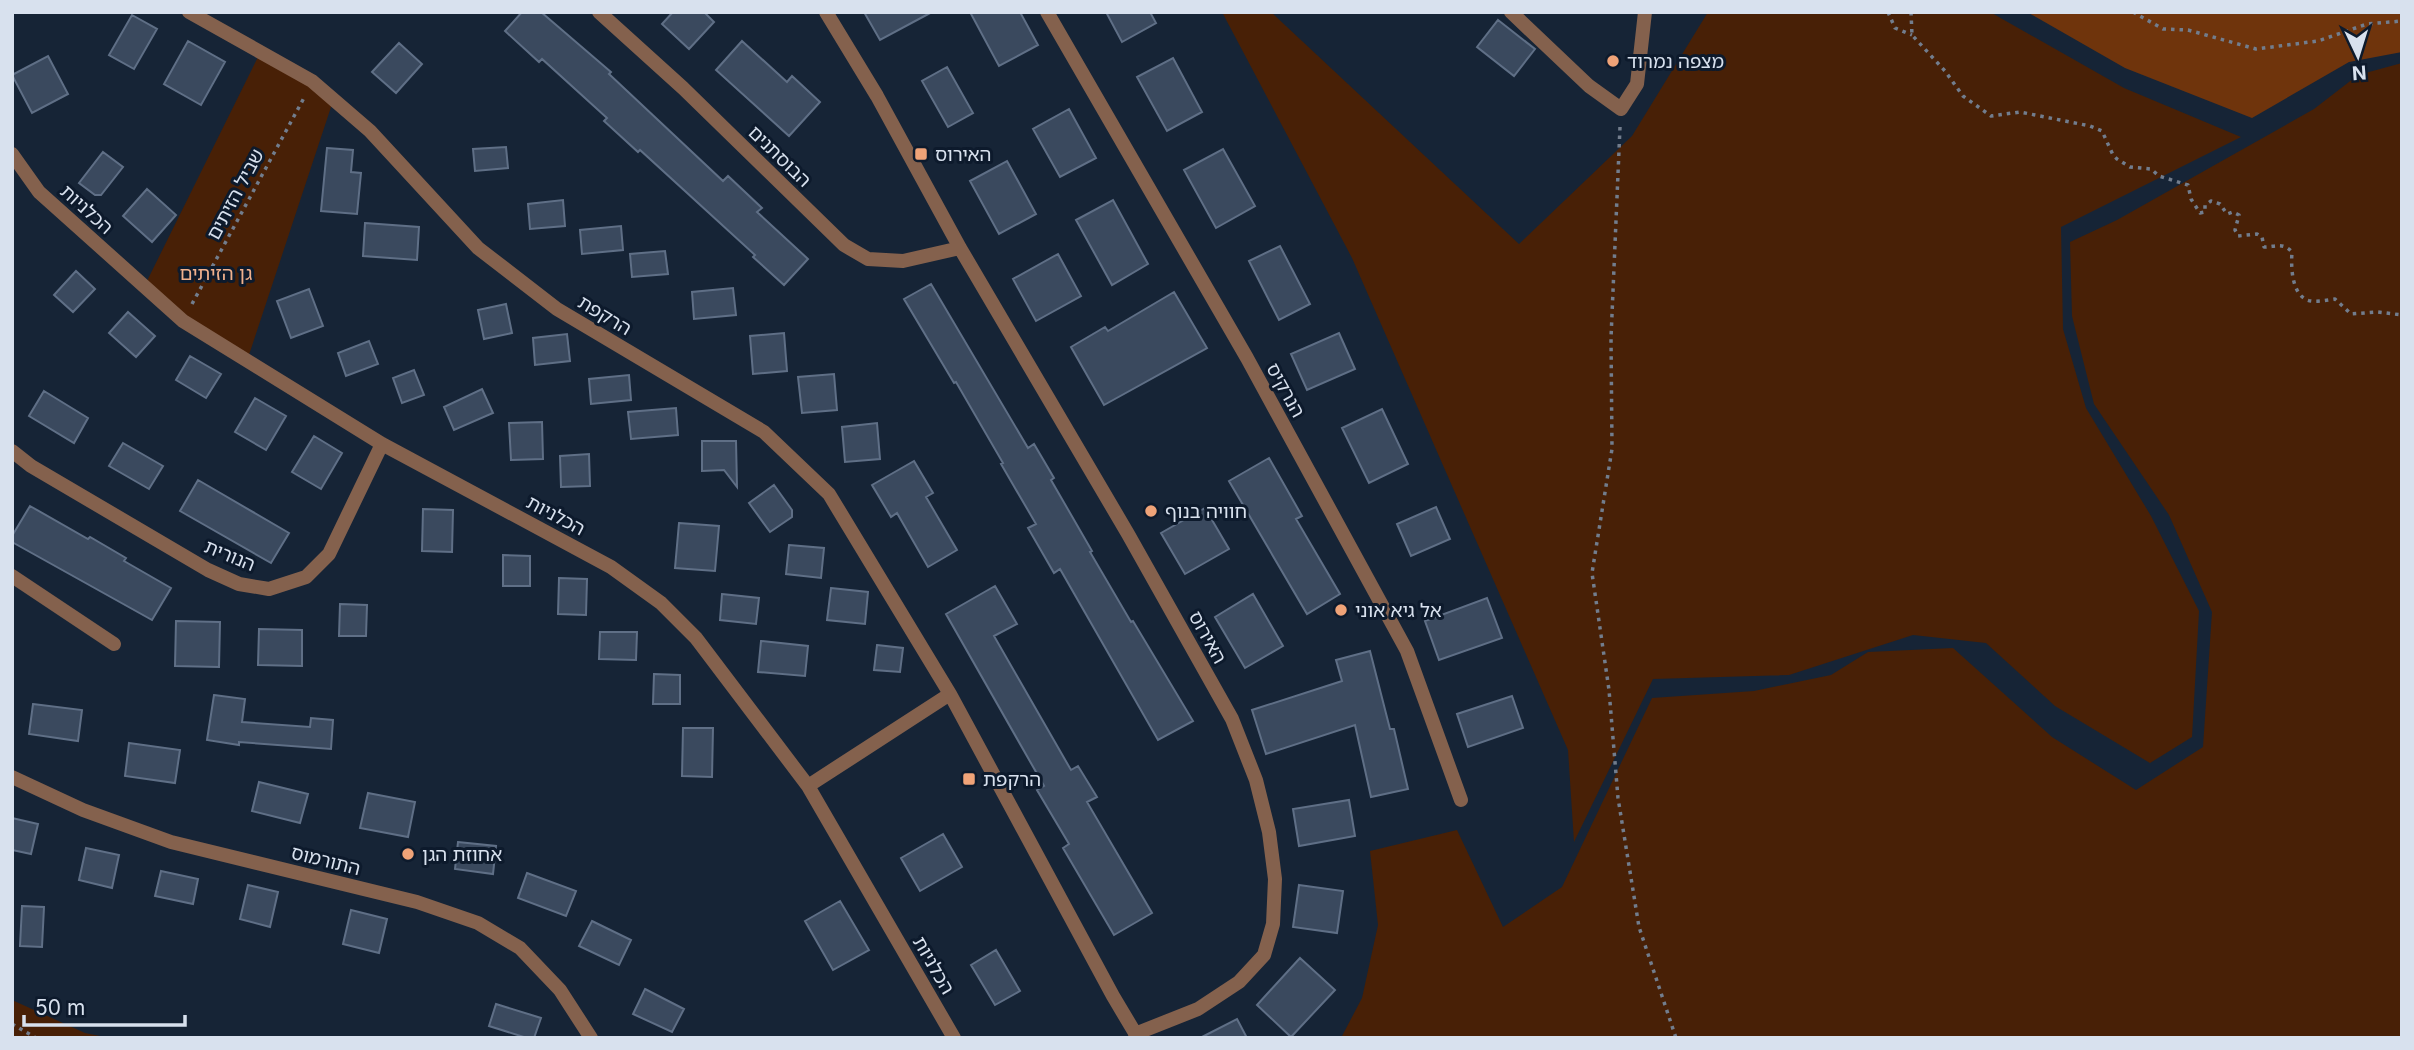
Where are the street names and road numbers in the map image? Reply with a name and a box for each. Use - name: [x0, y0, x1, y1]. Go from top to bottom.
- street label: הבוסתנים: [743, 121, 816, 192]
- street label: שביל הזיתים: [202, 145, 269, 243]
- street label: הכלניות: [56, 180, 118, 239]
- street label: הרקפת: [574, 291, 636, 340]
- street label: הנרקיס: [1261, 359, 1310, 421]
- street label: הכלניות: [523, 491, 589, 540]
- street label: הנורית: [201, 535, 259, 576]
- street label: האירוס: [1184, 607, 1231, 668]
- street label: התורמוס: [289, 841, 363, 880]
- street label: הכלניות: [908, 932, 959, 998]

